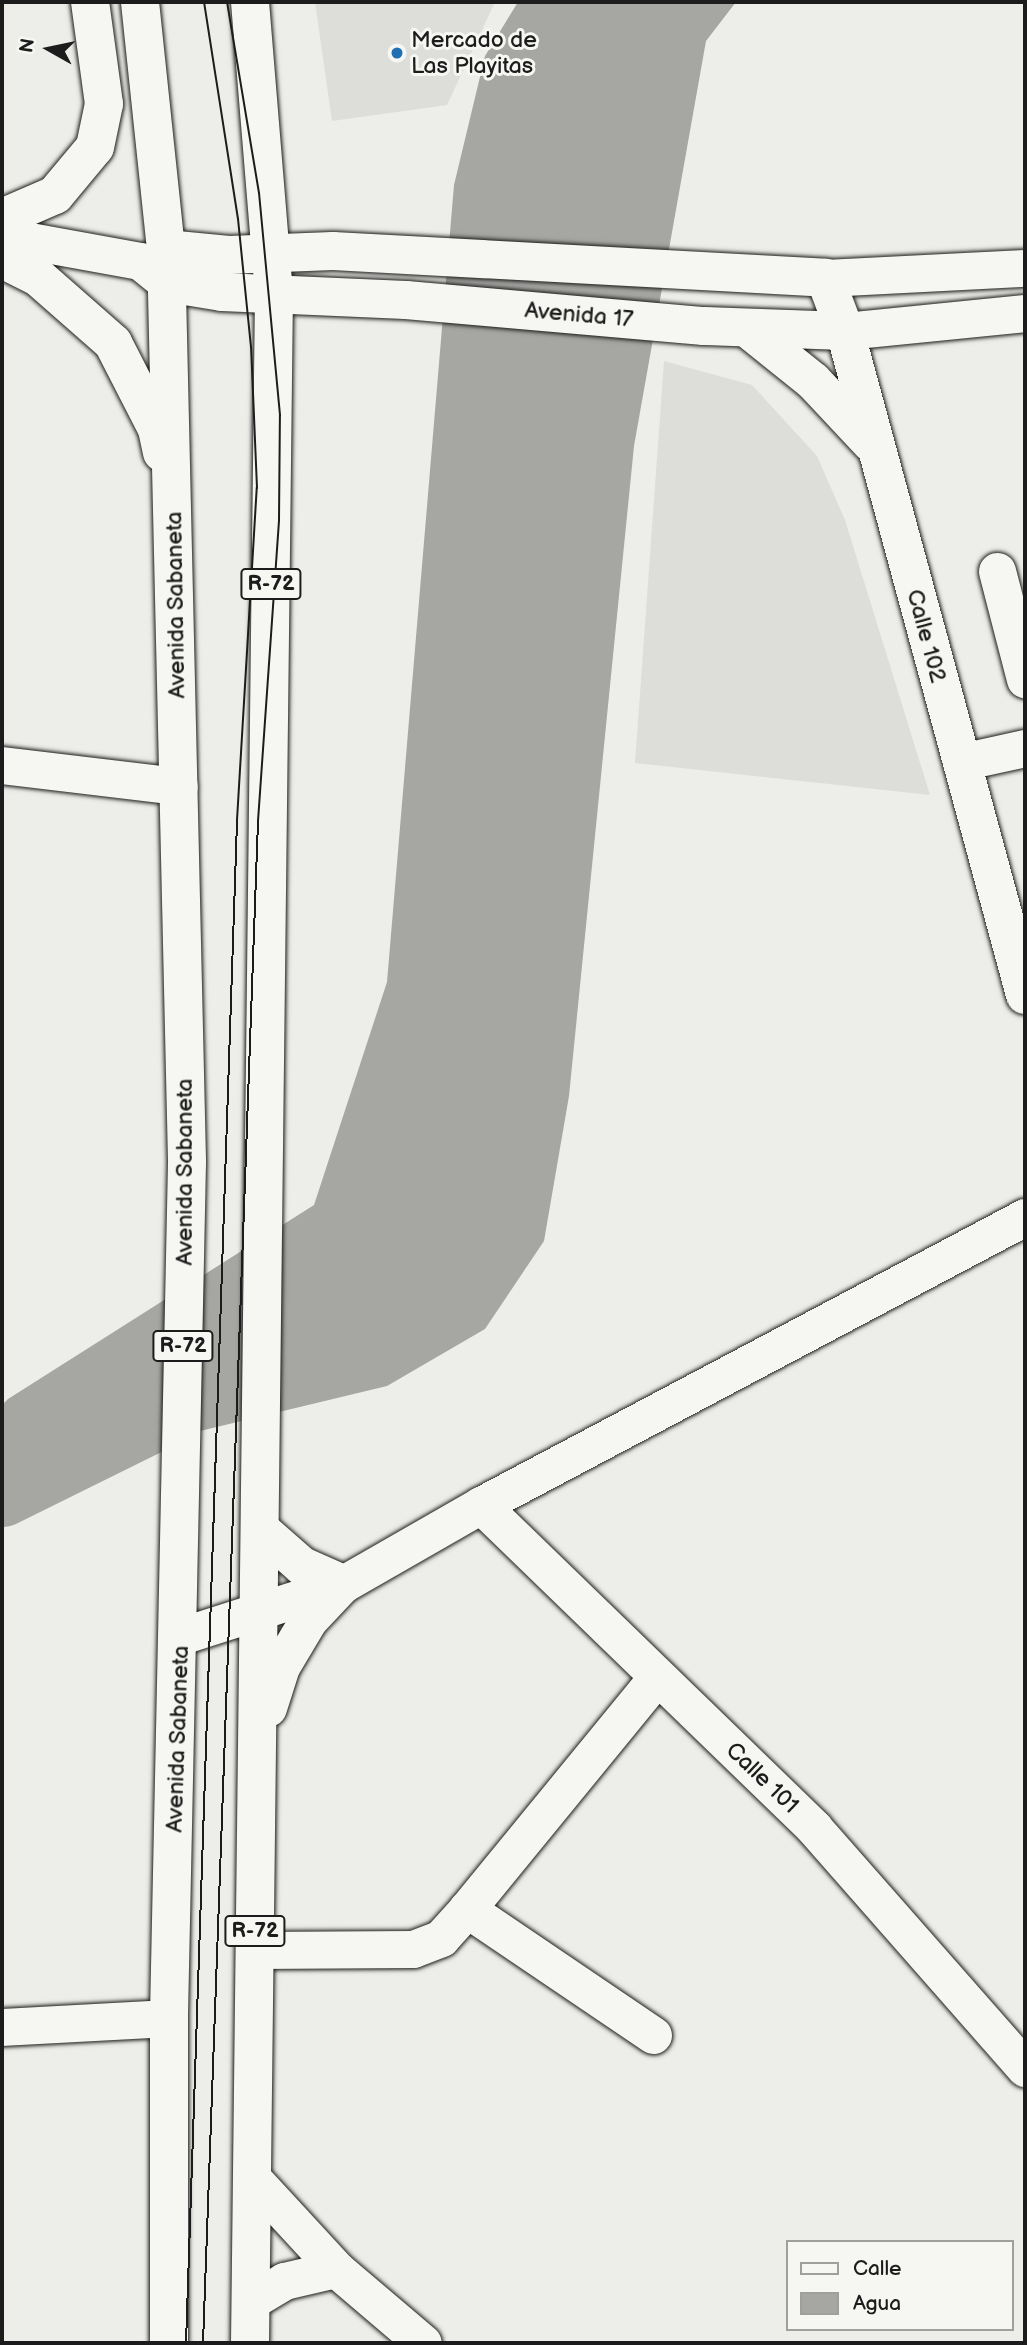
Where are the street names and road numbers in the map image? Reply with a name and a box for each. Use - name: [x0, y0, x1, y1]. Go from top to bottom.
- street label: Avenida 17: [524, 297, 634, 333]
- street label: Avenida Sabaneta: [161, 511, 191, 699]
- road number: R-72: [240, 566, 302, 602]
- street label: Calle 102: [900, 586, 952, 686]
- street label: Avenida Sabaneta: [171, 1078, 199, 1266]
- road number: R-72: [152, 1328, 214, 1364]
- street label: Avenida Sabaneta: [161, 1645, 195, 1833]
- street label: Calle 101: [720, 1737, 804, 1819]
- road number: R-72: [224, 1913, 286, 1948]

